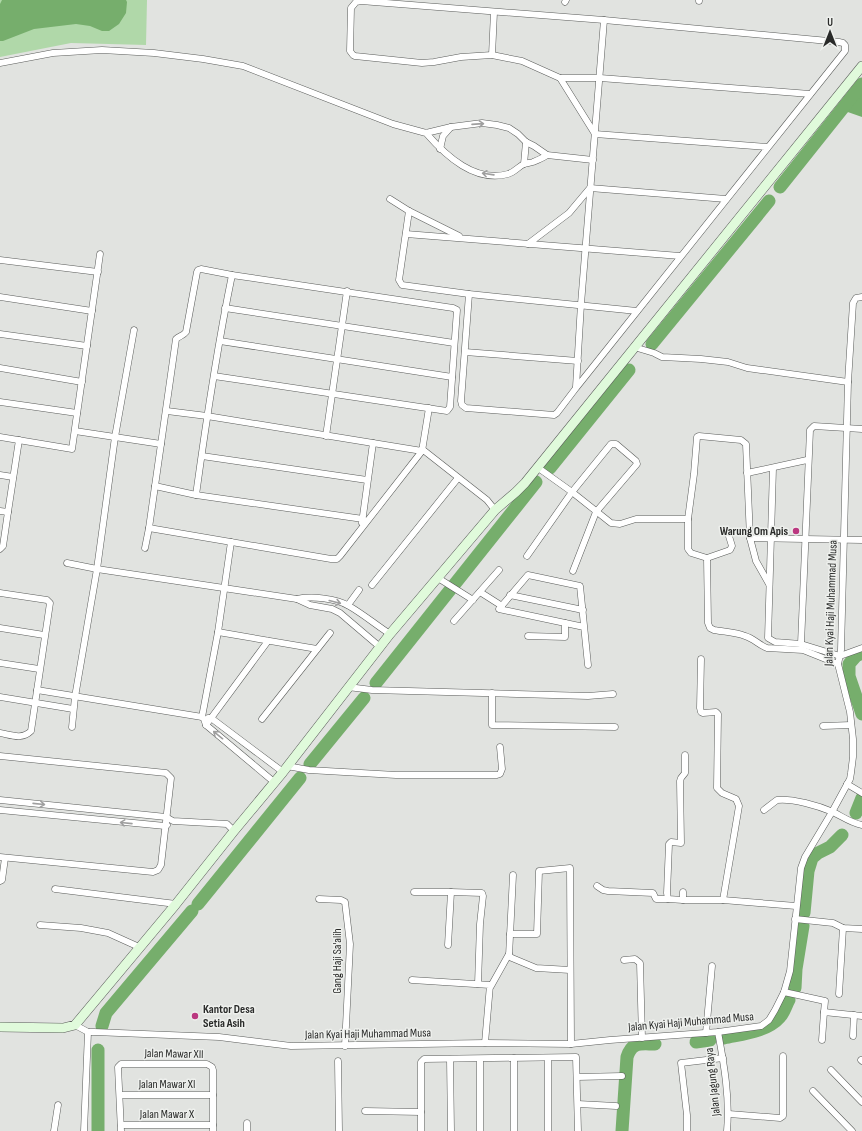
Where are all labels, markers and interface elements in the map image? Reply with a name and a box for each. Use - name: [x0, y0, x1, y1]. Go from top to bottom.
- north arrow: [810, 12, 850, 52]
- text: U: [827, 16, 833, 29]
- one-way arrow: [471, 120, 484, 127]
- one-way arrow: [482, 170, 495, 178]
- place label: Warung Om Apis: [720, 524, 788, 539]
- marker: Warung Om Apis: [791, 526, 801, 536]
- street label: Jalan Kyai Haji Muhammad Musa: [821, 539, 841, 667]
- one-way arrow: [328, 598, 341, 606]
- one-way arrow: [212, 730, 223, 739]
- one-way arrow: [32, 800, 45, 808]
- one-way arrow: [120, 819, 133, 826]
- street label: Gang Haji Sa'alih: [330, 928, 345, 994]
- place label: Kantor Desa Setia Asih: [203, 1002, 255, 1031]
- street label: Jalan Kyai Haji Muhammad Musa: [626, 1009, 755, 1035]
- marker: Kantor Desa Setia Asih: [190, 1011, 200, 1021]
- street label: Jalan Kyai Haji Muhammad Musa: [304, 1025, 432, 1043]
- street label: Jalan Mawar XII: [143, 1046, 204, 1062]
- street label: Jalan Jagung Raya: [702, 1047, 724, 1118]
- street label: Jalan Mawar XI: [138, 1077, 195, 1092]
- street label: Jalan Mawar X: [139, 1107, 195, 1122]

